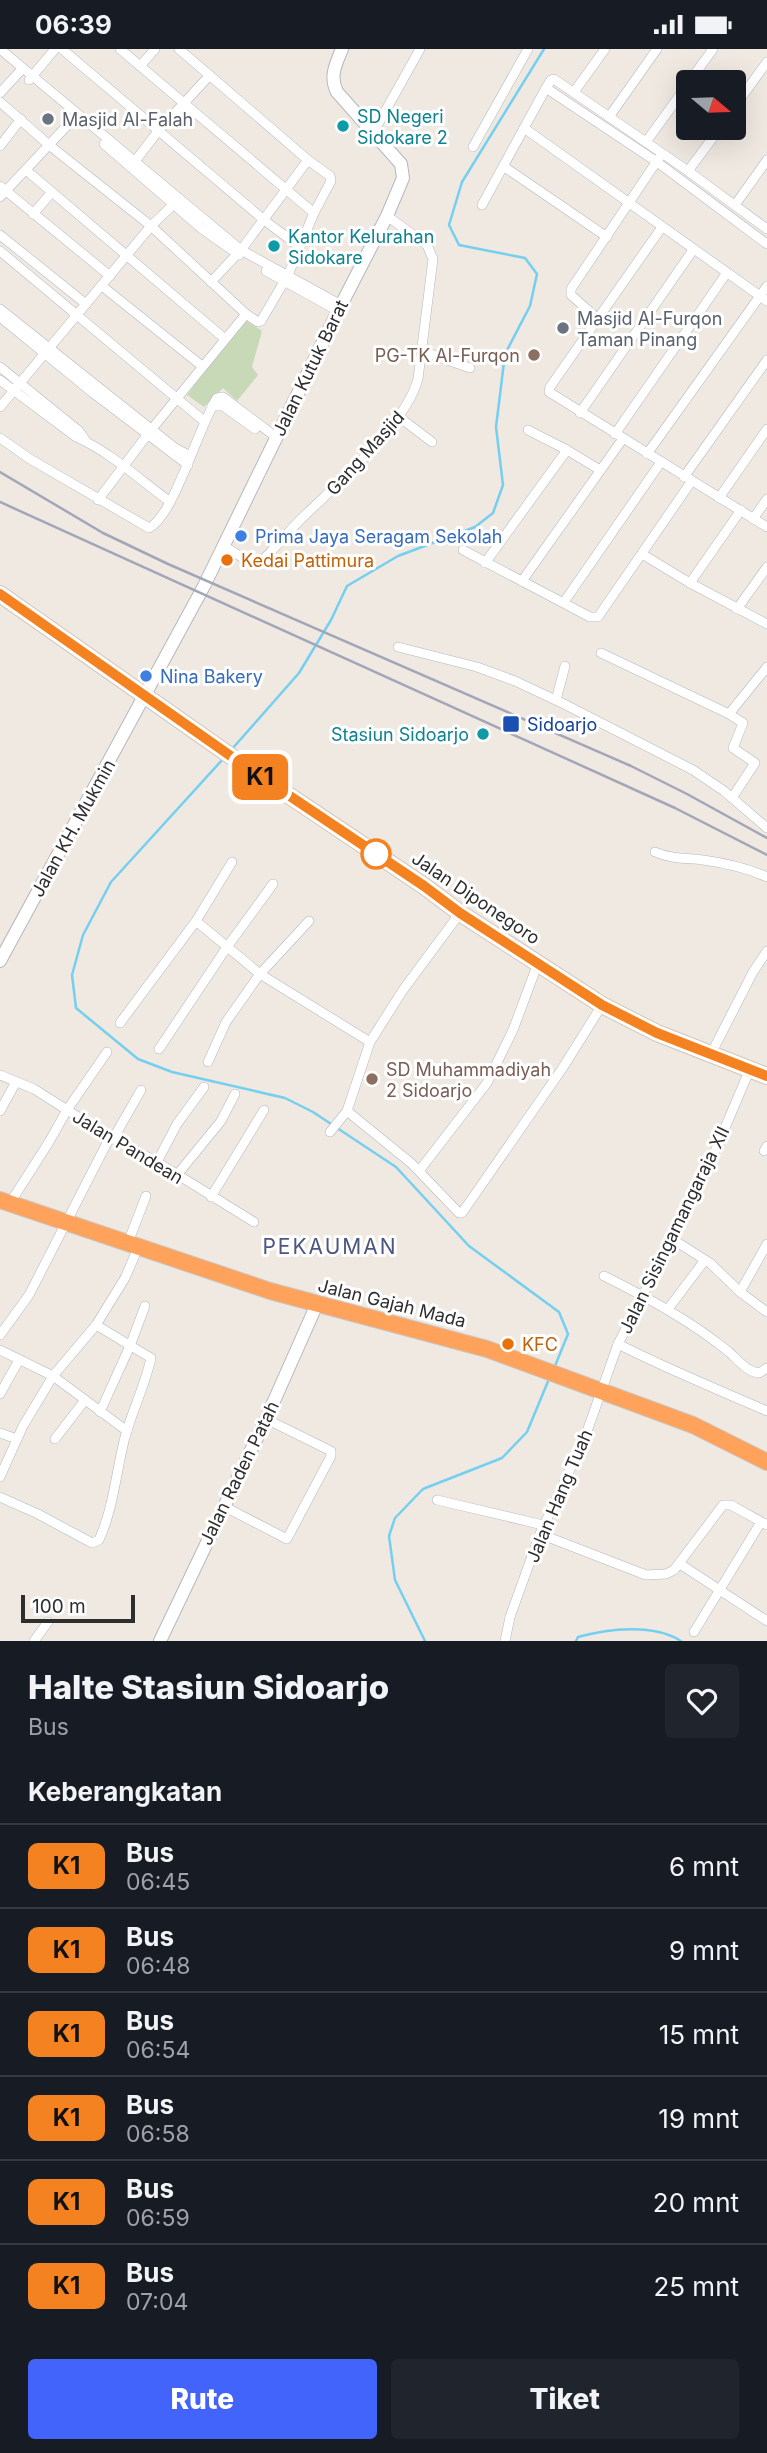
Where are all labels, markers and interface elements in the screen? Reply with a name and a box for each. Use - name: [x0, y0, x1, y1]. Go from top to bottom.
- text: 06:39: [35, 9, 112, 40]
- north arrow: [676, 70, 746, 140]
- map controls: [676, 70, 746, 140]
- place label: SD Negeri Sidokare 2: [357, 106, 448, 148]
- place label: Masjid Al-Falah: [62, 109, 193, 130]
- marker: Masjid Al-Falah: [40, 111, 56, 127]
- marker: SD Negeri Sidokare 2: [335, 118, 351, 134]
- place label: Kantor Kelurahan Sidokare: [288, 226, 434, 268]
- marker: Kantor Kelurahan Sidokare: [266, 238, 282, 254]
- street label: Jalan Kutuk Barat: [268, 296, 352, 439]
- place label: Masjid Al-Furqon Taman Pinang: [577, 308, 722, 350]
- marker: Masjid Al-Furqon Taman Pinang: [555, 320, 571, 336]
- place label: PG-TK Al-Furqon: [375, 345, 520, 366]
- marker: PG-TK Al-Furqon: [526, 347, 542, 363]
- street label: Gang Masjid: [322, 407, 408, 499]
- place label: Prima Jaya Seragam Sekolah: [255, 526, 503, 547]
- marker: Prima Jaya Seragam Sekolah: [233, 528, 249, 544]
- place label: Kedai Pattimura: [241, 550, 374, 571]
- marker: Kedai Pattimura: [219, 552, 235, 568]
- place label: Nina Bakery: [160, 666, 263, 687]
- marker: Nina Bakery: [138, 668, 154, 684]
- marker: Sidoarjo: [501, 714, 521, 734]
- place label: Sidoarjo: [527, 714, 597, 735]
- place label: Stasiun Sidoarjo: [331, 724, 469, 745]
- marker: Stasiun Sidoarjo: [475, 726, 491, 742]
- line badge: K1: [229, 754, 292, 800]
- street label: Jalan KH. Mukmin: [27, 756, 119, 900]
- text: K1: [246, 762, 274, 791]
- unlabelled marker: [361, 839, 391, 869]
- street label: Jalan Diponegoro: [408, 847, 544, 949]
- place label: SD Muhammadiyah 2 Sidoarjo: [386, 1059, 551, 1101]
- marker: SD Muhammadiyah 2 Sidoarjo: [364, 1071, 380, 1087]
- street label: Jalan Pandean: [69, 1106, 187, 1188]
- street label: Jalan Sisingamangaraja XII: [615, 1123, 733, 1337]
- district label: PEKAUMAN: [262, 1234, 398, 1259]
- street label: Jalan Gajah Mada: [316, 1274, 468, 1332]
- place label: KFC: [522, 1334, 558, 1355]
- marker: KFC: [500, 1336, 516, 1352]
- street label: Jalan Raden Patah: [195, 1398, 283, 1548]
- street label: Jalan Hang Tuah: [522, 1426, 596, 1566]
- scale bar: [21, 1592, 135, 1624]
- text: 100 m: [32, 1595, 86, 1618]
- button: heart: [665, 1664, 739, 1738]
- text: Halte Stasiun Sidoarjo: [28, 1667, 389, 1707]
- text: Bus: [28, 1713, 69, 1741]
- text: Keberangkatan: [28, 1776, 222, 1807]
- text: Bus: [126, 1837, 174, 1868]
- text: K1: [53, 1851, 80, 1880]
- text: 6 mnt: [669, 1851, 739, 1882]
- text: 06:45: [126, 1868, 190, 1896]
- text: Bus: [126, 1921, 174, 1952]
- text: K1: [53, 1935, 80, 1964]
- text: 9 mnt: [669, 1935, 739, 1966]
- text: 06:48: [126, 1952, 191, 1980]
- text: Bus: [126, 2005, 174, 2036]
- text: K1: [53, 2019, 80, 2048]
- text: 15 mnt: [659, 2019, 739, 2050]
- text: 06:54: [126, 2036, 190, 2064]
- text: Bus: [126, 2089, 174, 2120]
- text: K1: [53, 2103, 80, 2132]
- text: 19 mnt: [658, 2103, 739, 2134]
- text: 06:58: [126, 2120, 190, 2148]
- text: Bus: [126, 2173, 174, 2204]
- text: K1: [53, 2187, 80, 2216]
- text: 20 mnt: [653, 2187, 739, 2218]
- text: 06:59: [126, 2204, 190, 2232]
- text: Bus: [126, 2257, 174, 2288]
- text: K1: [53, 2271, 80, 2300]
- text: 25 mnt: [653, 2271, 739, 2302]
- text: 07:04: [126, 2288, 188, 2316]
- button: Rute: [28, 2359, 377, 2439]
- button: Tiket: [391, 2359, 739, 2439]

